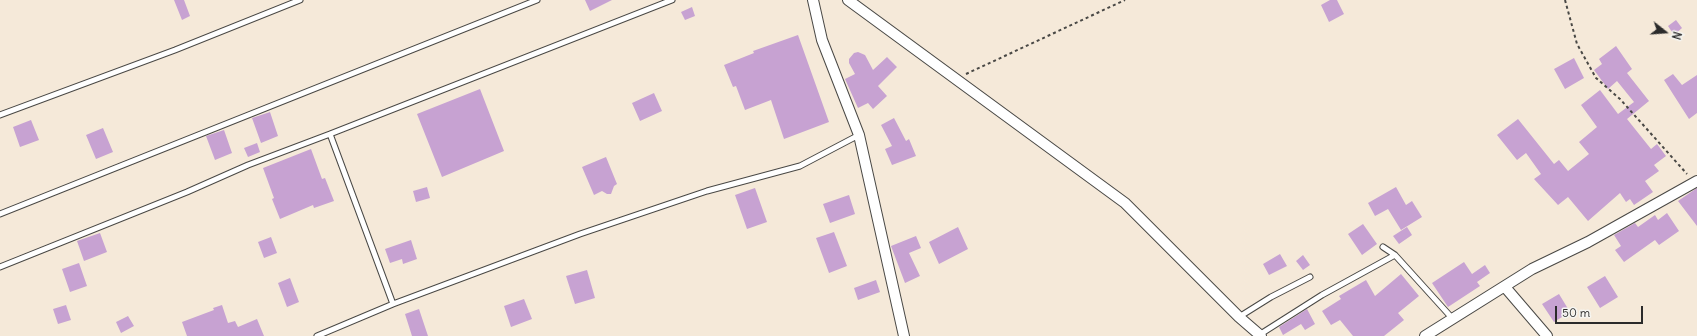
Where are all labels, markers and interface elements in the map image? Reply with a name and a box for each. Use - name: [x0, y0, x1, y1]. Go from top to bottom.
- north arrow: [1645, 12, 1685, 52]
- text: N: [1669, 30, 1684, 41]
- scale bar: [1557, 298, 1645, 324]
- text: 50 m: [1562, 305, 1590, 320]

